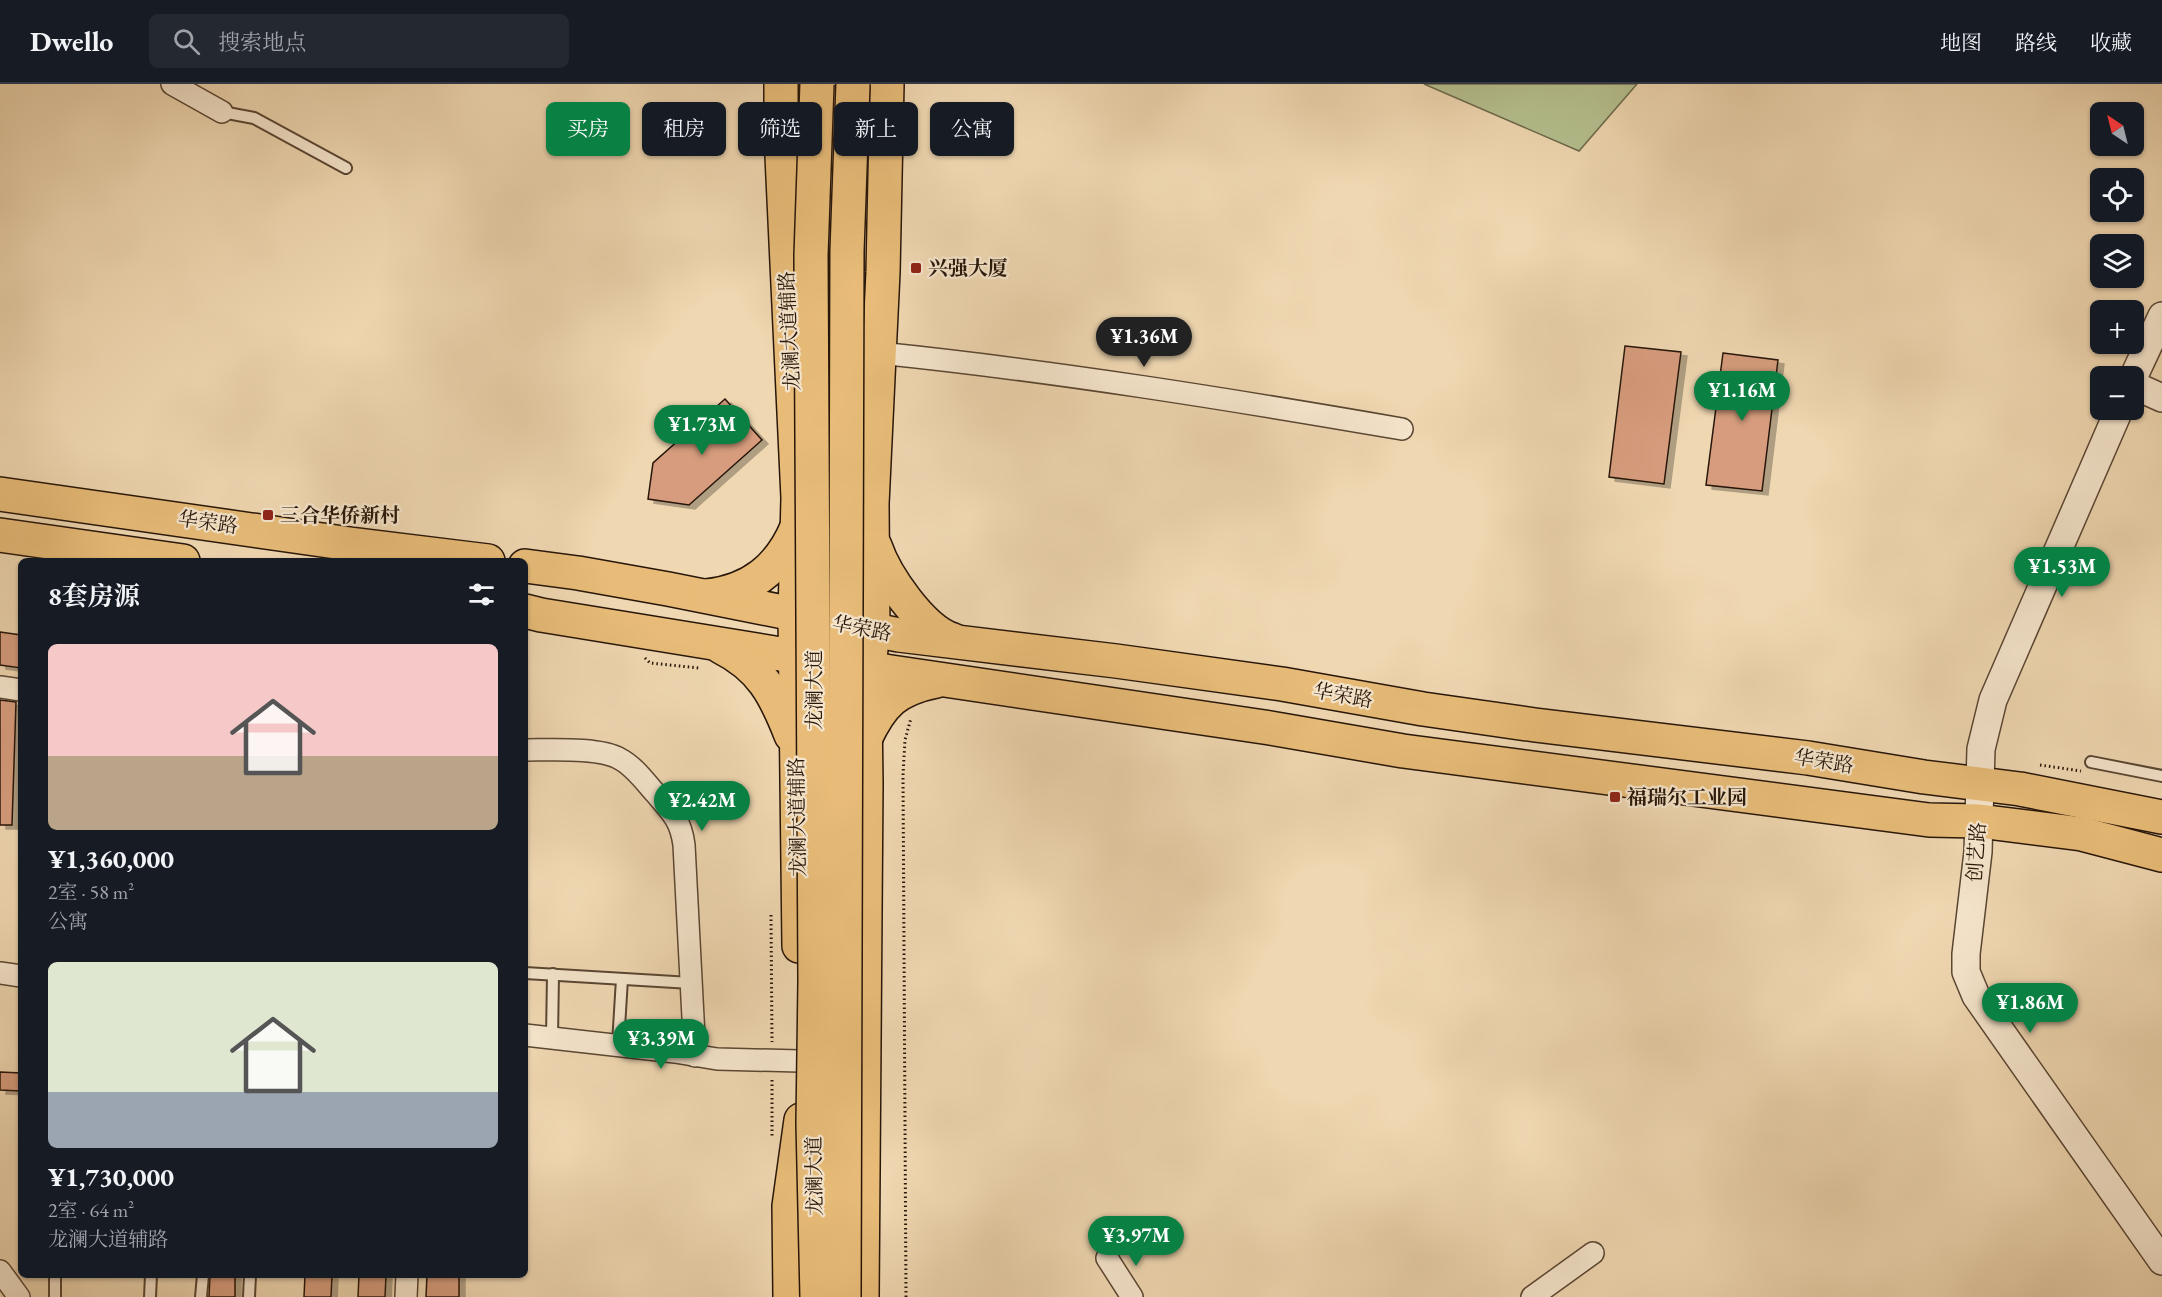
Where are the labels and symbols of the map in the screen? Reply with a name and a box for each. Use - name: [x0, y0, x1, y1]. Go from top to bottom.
- north arrow: [2090, 102, 2144, 156]
- place label: 兴强大厦: [928, 255, 1008, 281]
- marker: 兴强大厦: [909, 261, 923, 275]
- street label: 龙澜大道辅路: [773, 270, 805, 392]
- pin: ¥1.36M: [1095, 317, 1193, 368]
- pin: ¥1.16M: [1693, 371, 1791, 422]
- pin: ¥1.73M: [653, 405, 751, 456]
- place label: 三合华侨新村: [280, 502, 400, 528]
- street label: 华荣路: [176, 505, 240, 539]
- marker: 三合华侨新村: [261, 508, 275, 522]
- pin: ¥1.53M: [2013, 547, 2111, 598]
- street label: 华荣路: [830, 610, 894, 646]
- street label: 龙澜大道: [801, 650, 827, 730]
- street label: 华荣路: [1311, 677, 1375, 713]
- street label: 华荣路: [1792, 743, 1856, 779]
- street label: 龙澜大道辅路: [783, 757, 811, 877]
- pin: ¥2.42M: [653, 781, 751, 832]
- place label: 福瑞尔工业园: [1627, 784, 1747, 810]
- marker: 福瑞尔工业园: [1608, 790, 1622, 804]
- street label: 创艺路: [1961, 821, 1991, 883]
- pin: ¥1.86M: [1981, 983, 2079, 1034]
- pin: ¥3.39M: [612, 1019, 710, 1070]
- street label: 龙澜大道: [800, 1136, 828, 1216]
- pin: ¥3.97M: [1087, 1216, 1185, 1267]

